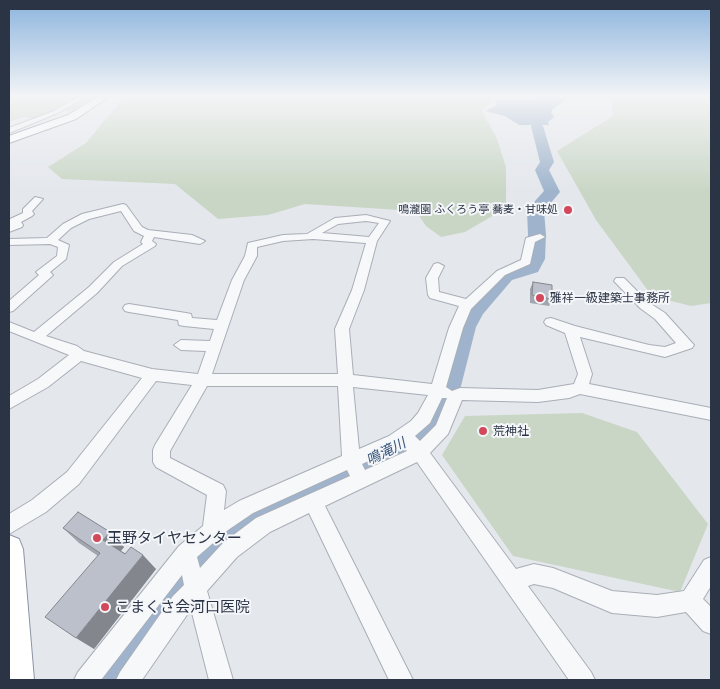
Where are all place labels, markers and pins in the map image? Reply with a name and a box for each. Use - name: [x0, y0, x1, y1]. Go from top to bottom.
- place label: 鳴瀧園 ふくろう亭 蕎麦・甘味処: [398, 203, 558, 217]
- marker: 鳴瀧園 ふくろう亭 蕎麦・甘味処: [562, 204, 574, 216]
- place label: 雅祥一級建築士事務所: [550, 291, 670, 305]
- marker: 雅祥一級建築士事務所: [534, 292, 546, 304]
- place label: 荒神社: [493, 424, 529, 438]
- marker: 荒神社: [477, 425, 489, 437]
- place label: 玉野タイヤセンター: [107, 529, 242, 547]
- marker: 玉野タイヤセンター: [91, 532, 103, 544]
- place label: こまくさ会河口医院: [115, 598, 250, 616]
- marker: こまくさ会河口医院: [99, 601, 111, 613]

